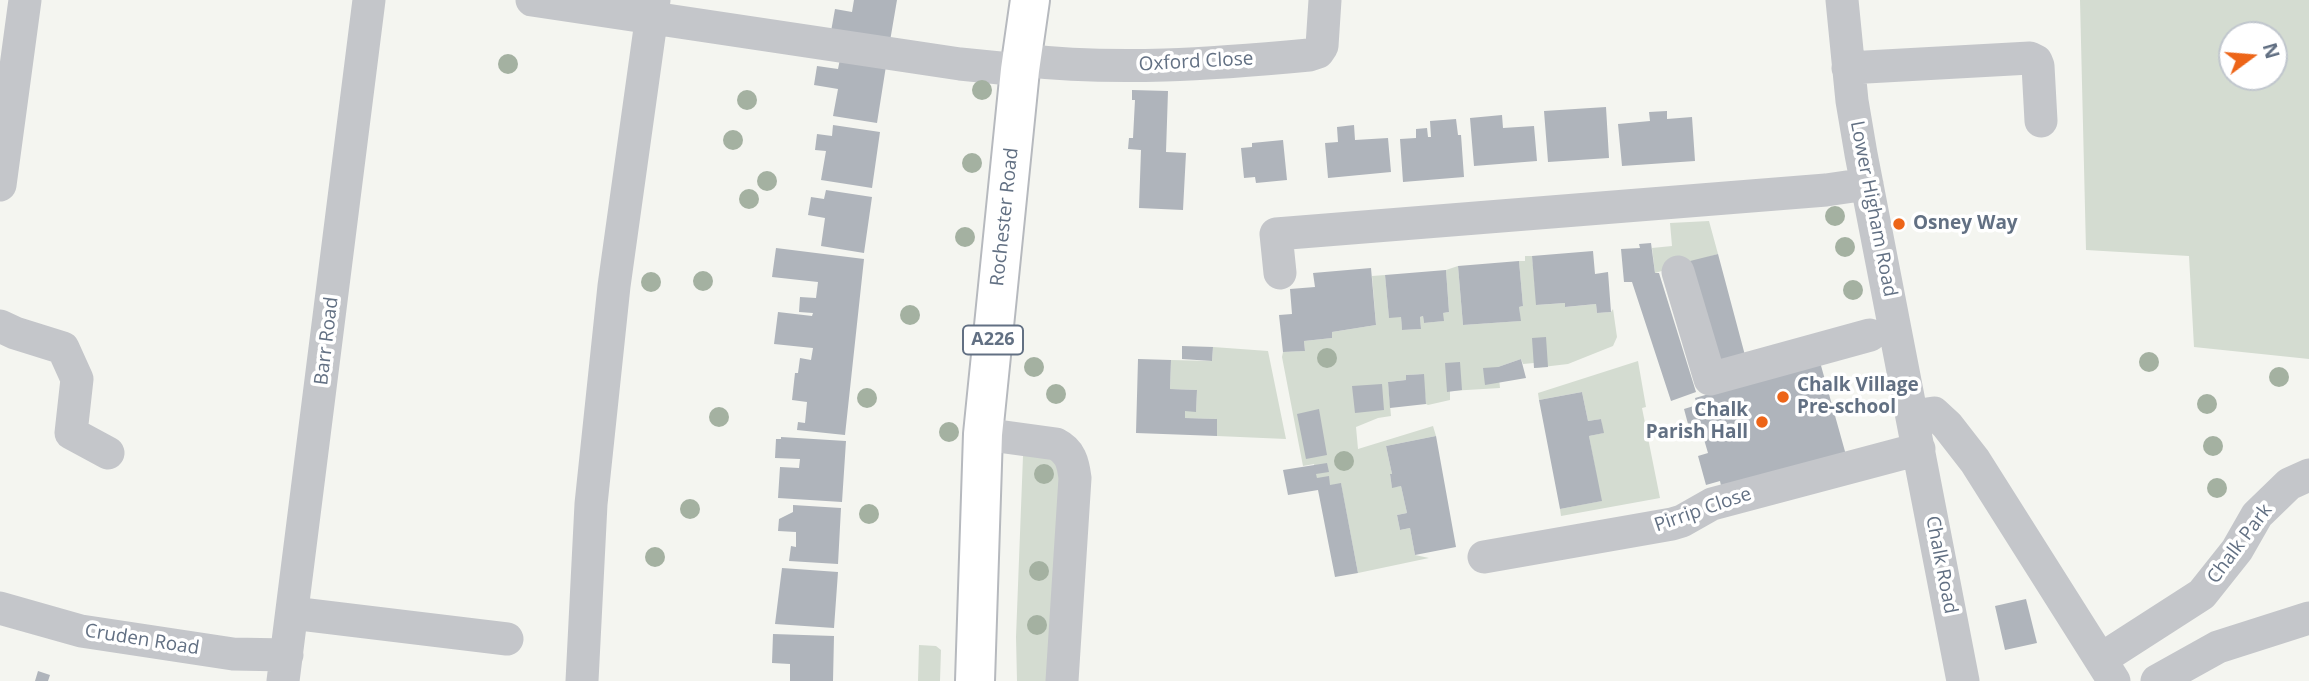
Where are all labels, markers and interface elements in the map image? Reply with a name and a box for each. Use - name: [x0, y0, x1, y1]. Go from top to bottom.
- north arrow: [2218, 21, 2288, 91]
- text: N: [2257, 40, 2286, 62]
- street label: Oxford Close: [1138, 48, 1254, 76]
- street label: Lower Higham Road: [1845, 119, 1901, 299]
- street label: Rochester Road: [986, 147, 1024, 287]
- place label: Osney Way: [1913, 213, 2018, 235]
- marker: Osney Way: [1891, 216, 1907, 232]
- street label: Barr Road: [310, 296, 344, 386]
- road number: A226: [963, 326, 1023, 354]
- place label: Chalk Village Pre-school: [1797, 375, 1919, 419]
- marker: Chalk Village Pre-school: [1775, 389, 1791, 405]
- place label: Chalk Parish Hall: [1646, 400, 1748, 444]
- marker: Chalk Parish Hall: [1754, 414, 1770, 430]
- street label: Pirrip Close: [1652, 483, 1754, 537]
- street label: Chalk Park: [2203, 500, 2277, 588]
- street label: Chalk Road: [1920, 514, 1962, 616]
- street label: Cruden Road: [83, 620, 201, 660]

